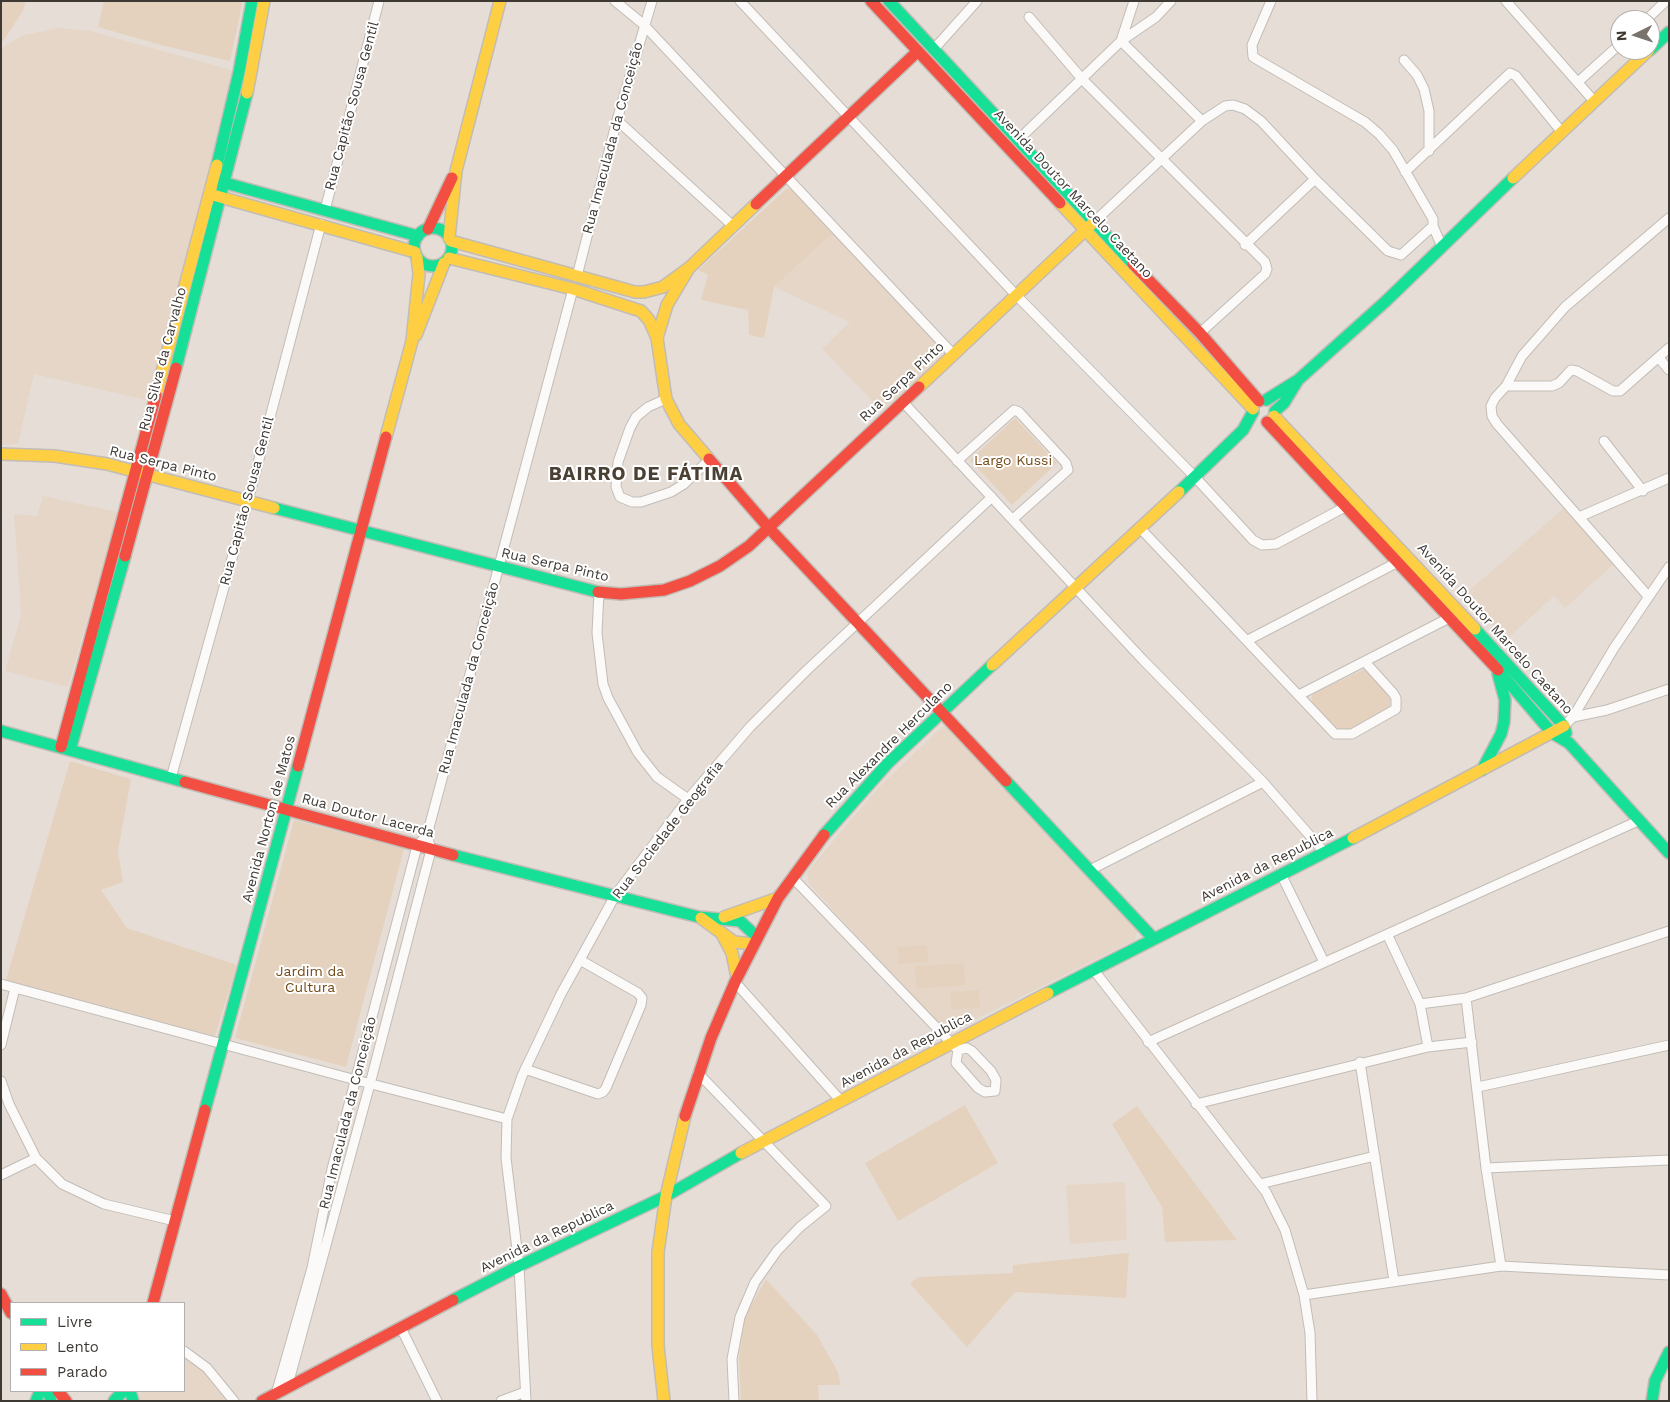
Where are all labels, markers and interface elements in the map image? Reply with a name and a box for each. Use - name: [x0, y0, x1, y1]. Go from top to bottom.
- north arrow: [1610, 10, 1660, 60]
- street label: Rua Capitão Sousa Gentil: [321, 20, 383, 192]
- text: N: [1613, 30, 1629, 42]
- street label: Rua Imaculada da Conceição: [579, 40, 647, 236]
- street label: Avenida Doutor Marcelo Caetano: [990, 106, 1156, 282]
- street label: Rua Silva da Carvalho: [136, 285, 190, 433]
- street label: Rua Serpa Pinto: [856, 338, 948, 426]
- street label: Rua Capitão Sousa Gentil: [216, 415, 278, 587]
- street label: Rua Serpa Pinto: [108, 443, 218, 485]
- park label: Largo Kussi: [974, 453, 1052, 469]
- district label: BAIRRO DE FÁTIMA: [547, 463, 745, 485]
- street label: Avenida Doutor Marcelo Caetano: [1414, 540, 1576, 718]
- street label: Rua Serpa Pinto: [500, 544, 610, 586]
- street label: Rua Imaculada da Conceição: [435, 580, 503, 776]
- street label: Rua Alexandre Herculano: [822, 678, 956, 812]
- street label: Avenida Norton de Matos: [239, 734, 299, 904]
- street label: Rua Sociedade Geografia: [609, 758, 727, 902]
- street label: Rua Doutor Lacerda: [300, 790, 436, 842]
- street label: Avenida da Republica: [1198, 824, 1336, 906]
- park label: Jardim da Cultura: [276, 964, 344, 996]
- street label: Avenida da Republica: [837, 1008, 975, 1092]
- street label: Rua Imaculada da Conceição: [316, 1015, 380, 1211]
- street label: Avenida da Republica: [477, 1197, 617, 1277]
- legend: [10, 1302, 185, 1392]
- text: Livre: [57, 1313, 92, 1331]
- text: Lento: [57, 1338, 99, 1356]
- text: Parado: [57, 1363, 107, 1381]

